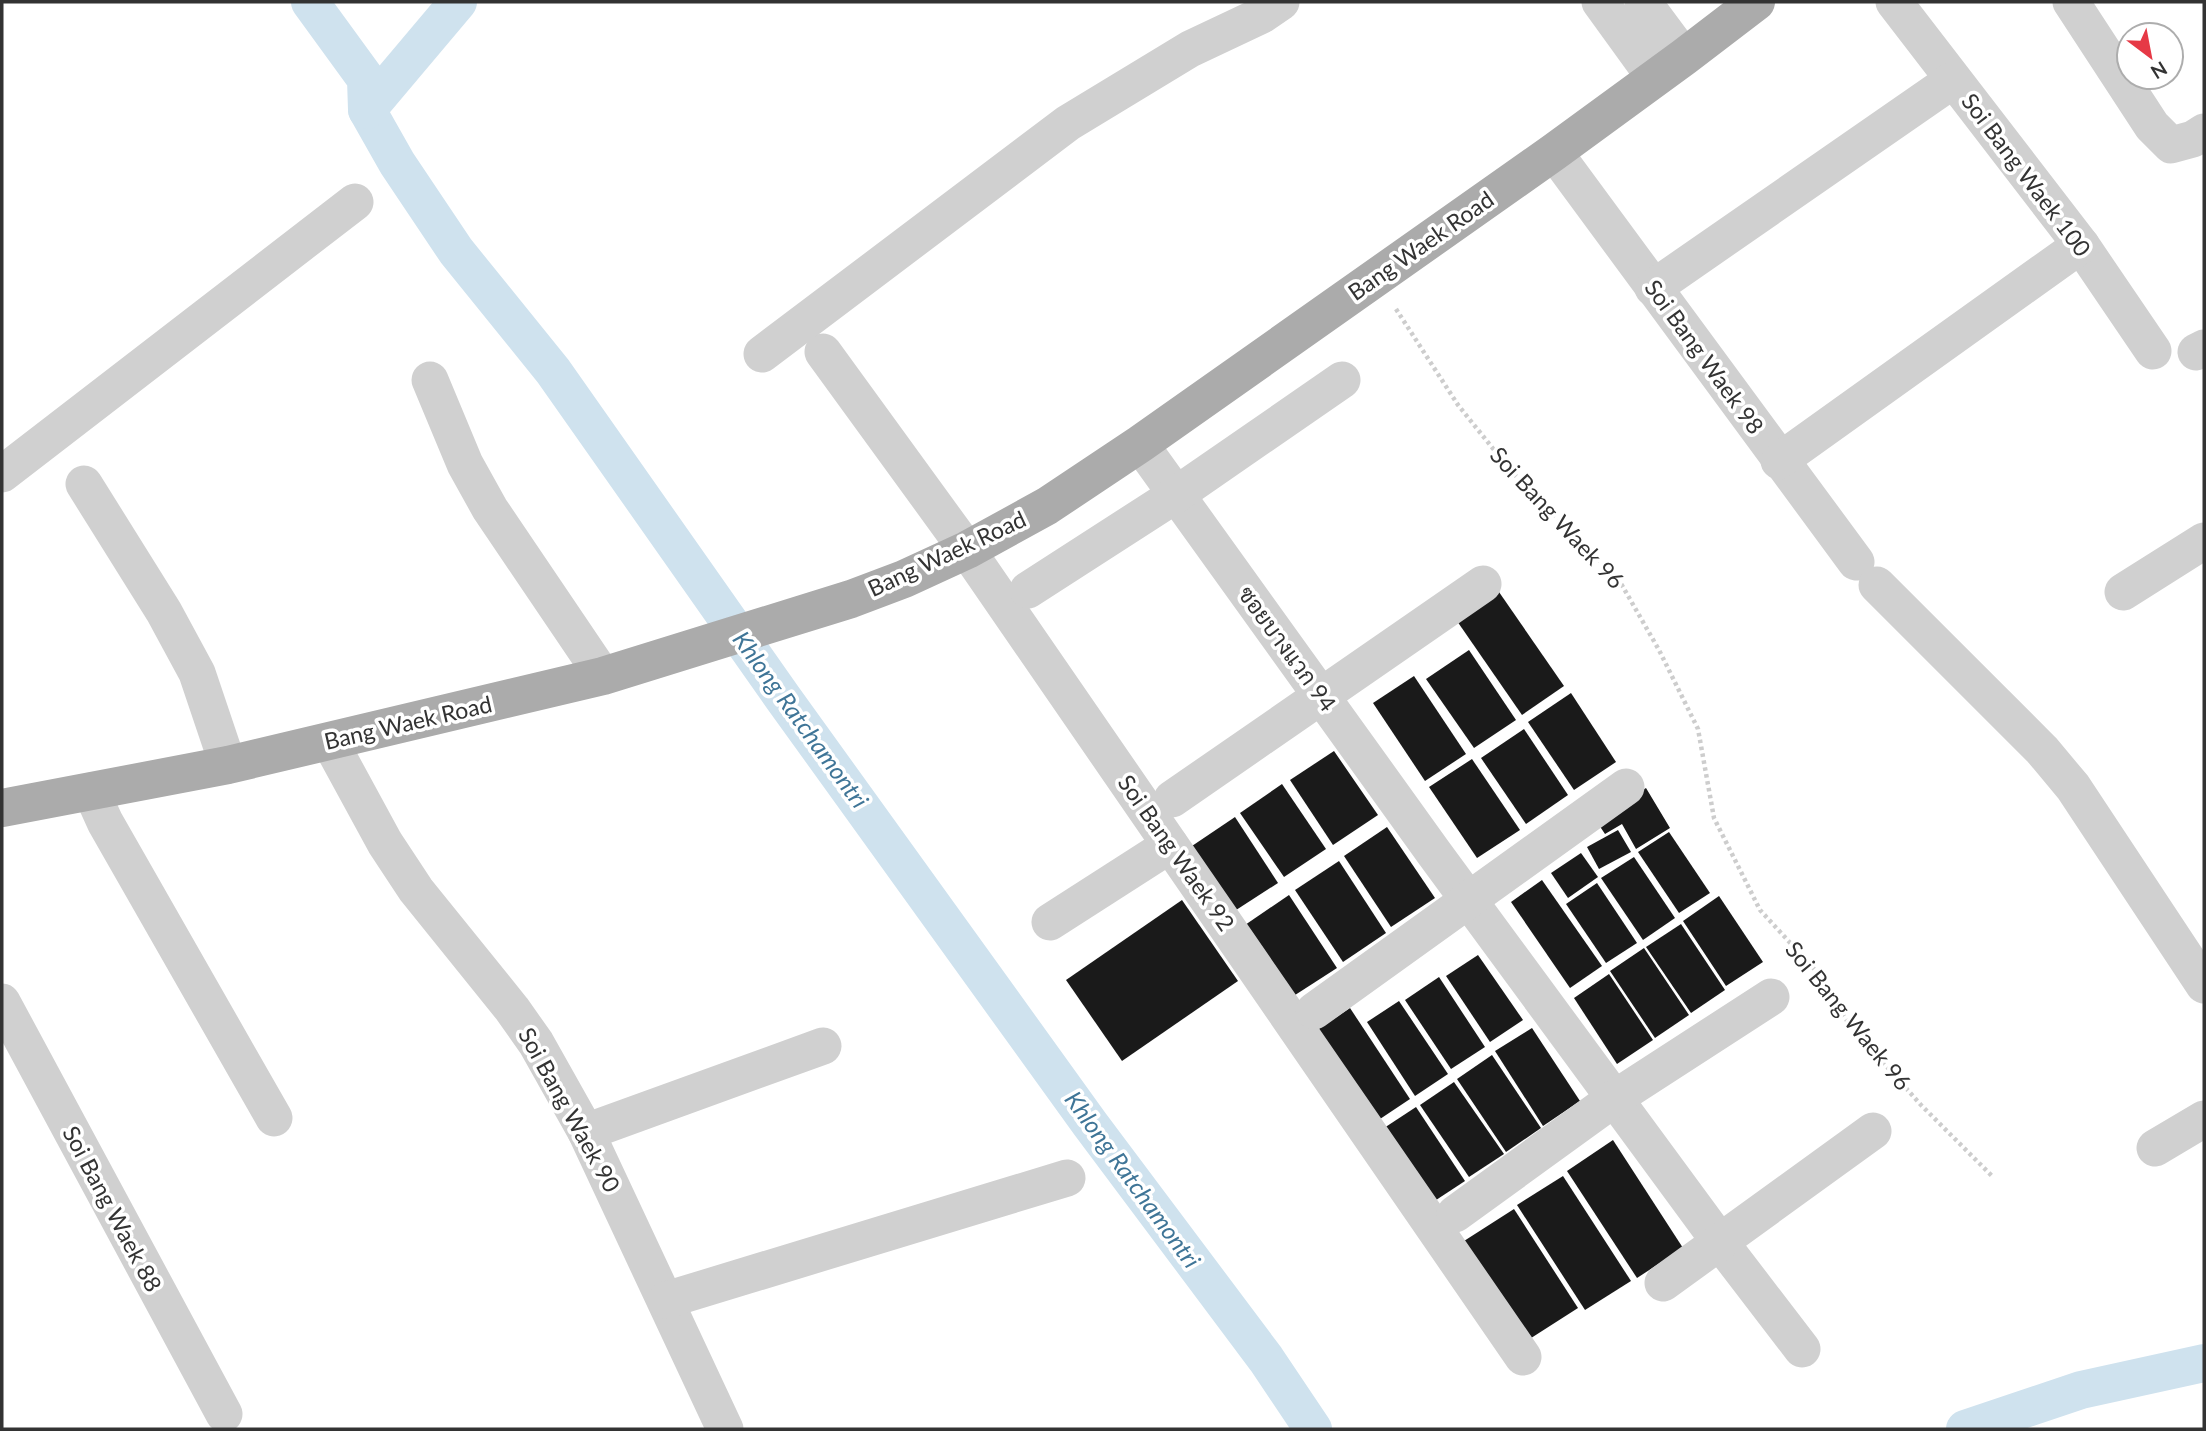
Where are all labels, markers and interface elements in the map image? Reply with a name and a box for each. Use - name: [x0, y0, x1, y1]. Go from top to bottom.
- north arrow: [2115, 21, 2185, 91]
- text: N: [2147, 57, 2172, 84]
- street label: Soi Bang Waek 100: [1956, 87, 2097, 262]
- street label: Bang Waek Road: [1342, 185, 1499, 306]
- street label: Soi Bang Waek 98: [1639, 274, 1770, 439]
- street label: Soi Bang Waek 96: [1485, 441, 1631, 594]
- street label: Bang Waek Road: [863, 504, 1030, 602]
- street label: ซอยบางแวก 94: [1233, 580, 1343, 717]
- water label: Khlong Ratchamontri: [727, 625, 875, 814]
- street label: Bang Waek Road: [321, 689, 494, 755]
- street label: Soi Bang Waek 92: [1113, 769, 1241, 936]
- street label: Soi Bang Waek 96: [1780, 935, 1917, 1096]
- street label: Soi Bang Waek 90: [513, 1022, 627, 1197]
- water label: Khlong Ratchamontri: [1059, 1085, 1207, 1274]
- street label: Soi Bang Waek 88: [57, 1121, 168, 1296]

